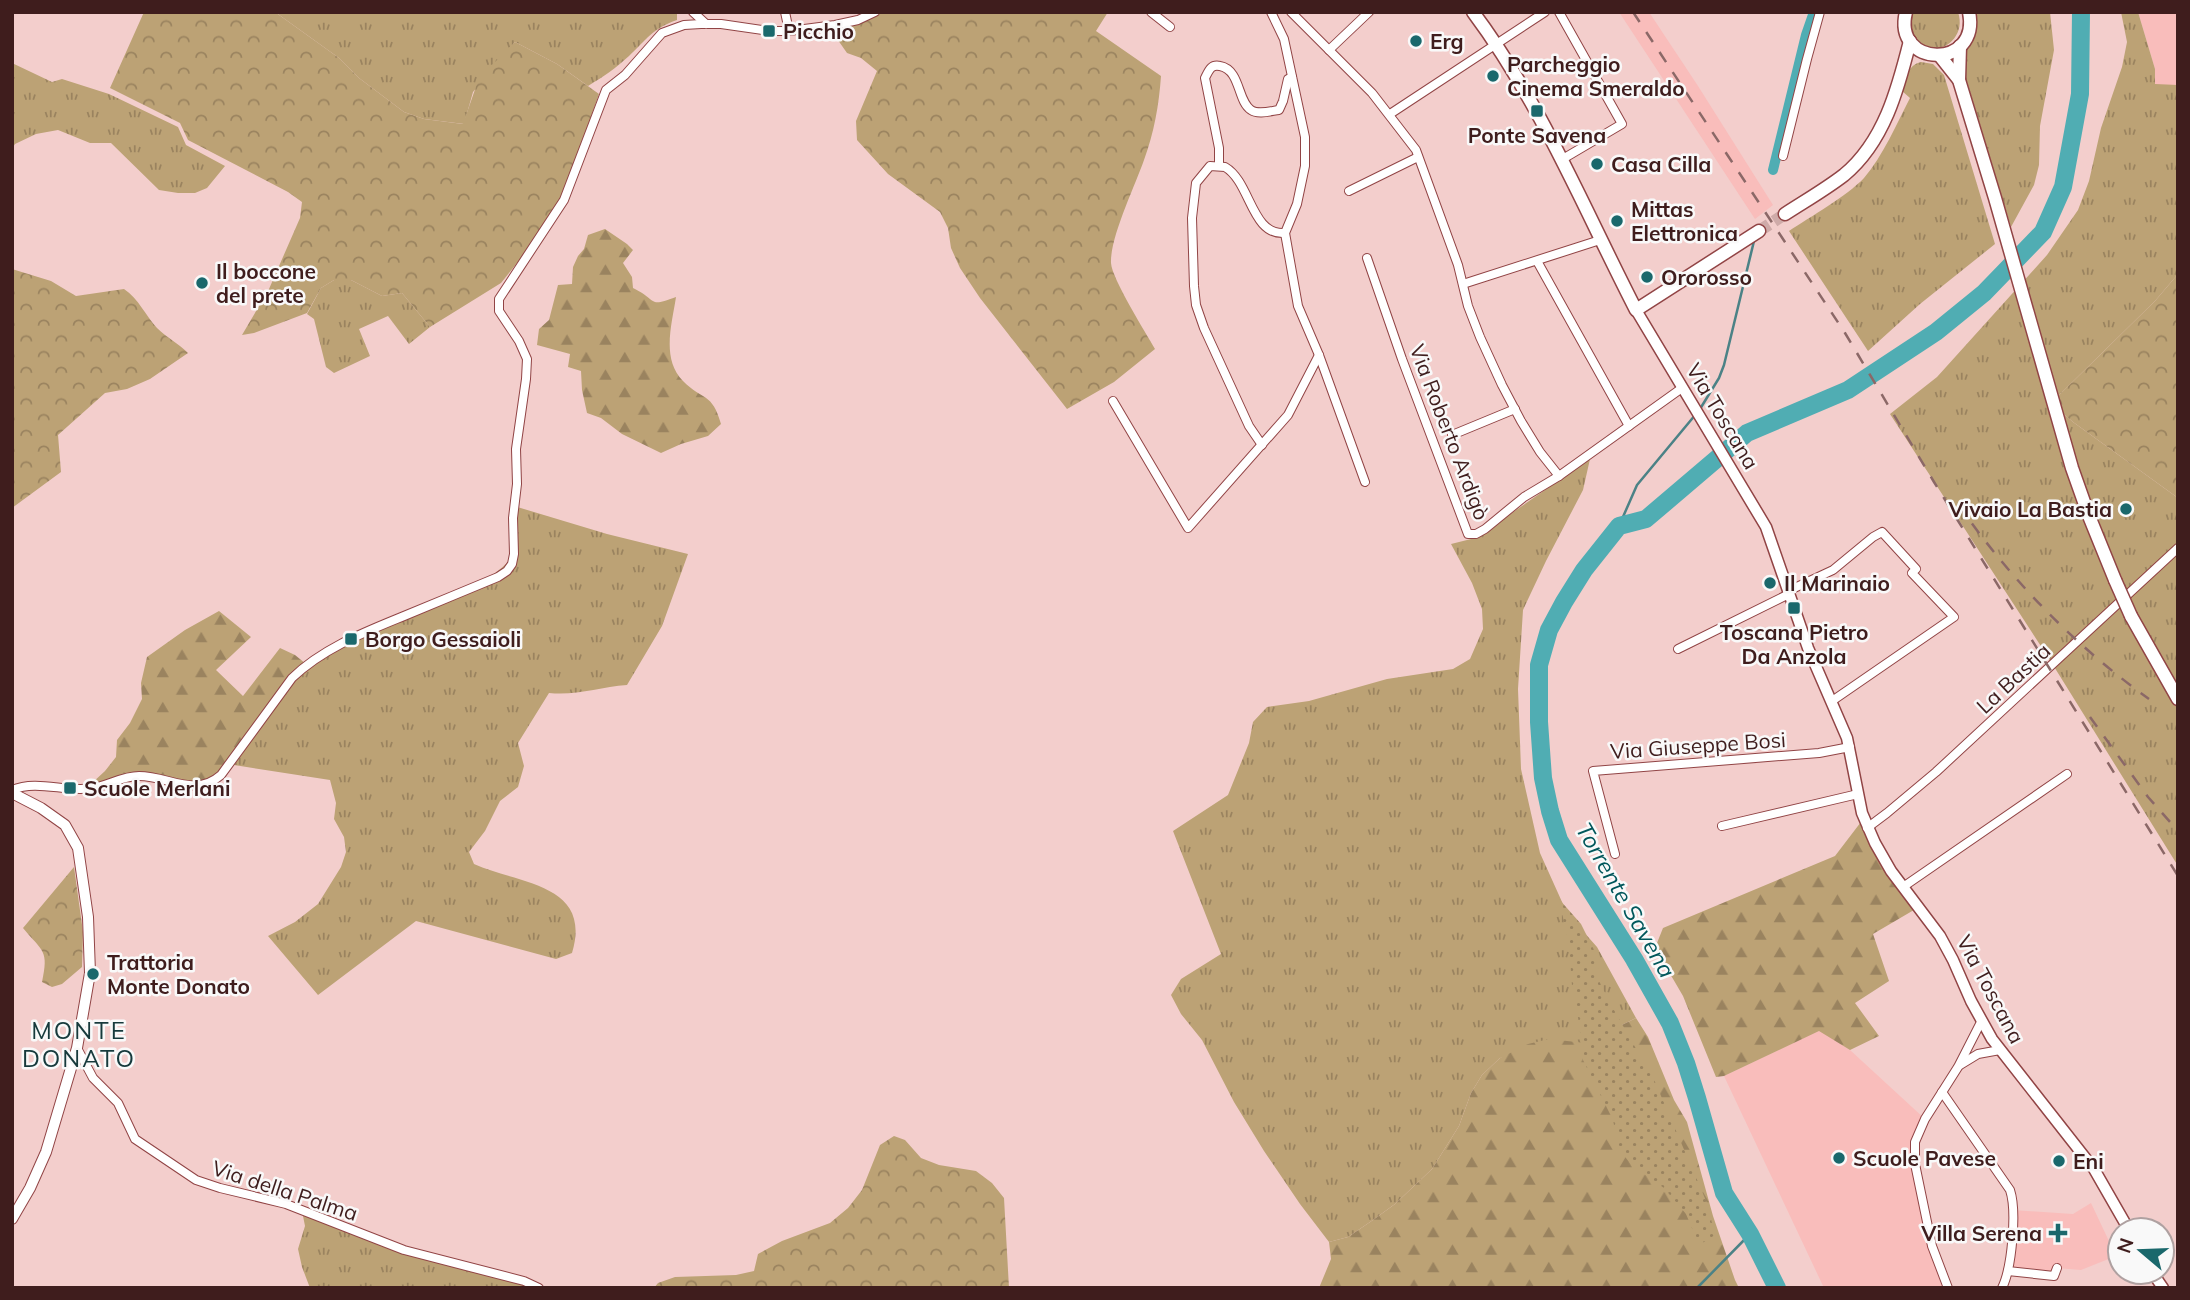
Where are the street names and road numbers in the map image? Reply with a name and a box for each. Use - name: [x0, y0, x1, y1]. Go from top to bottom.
- street label: Via Roberto Ardigò: [1405, 340, 1495, 524]
- street label: Via Toscana: [1681, 358, 1765, 474]
- street label: La Bastia: [1971, 637, 2055, 719]
- street label: Via Giuseppe Bosi: [1609, 726, 1787, 764]
- street label: Via Toscana: [1952, 930, 2030, 1048]
- street label: Via della Palma: [209, 1154, 361, 1226]

